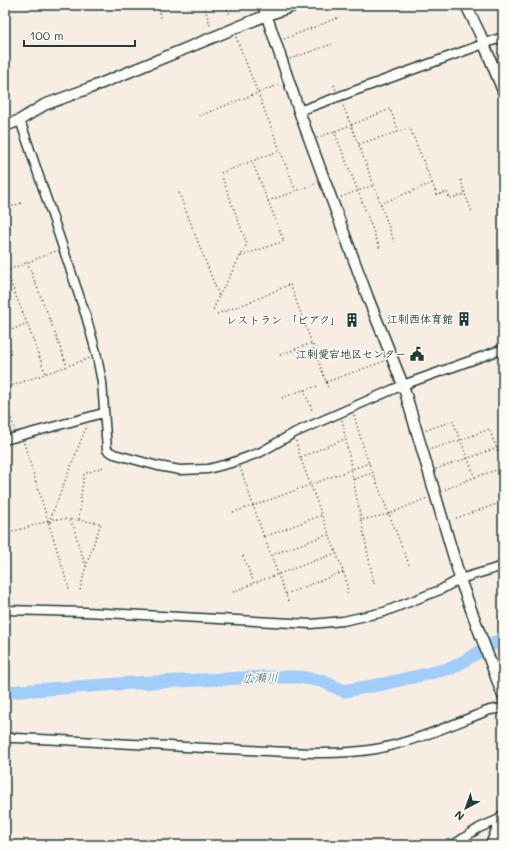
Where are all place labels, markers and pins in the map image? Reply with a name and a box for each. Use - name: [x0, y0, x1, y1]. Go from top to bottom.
- place label: 江刺西体育館: [387, 311, 453, 326]
- building icon: 江刺西体育館: [456, 311, 472, 327]
- place label: レストラン 「ビアク」: [226, 312, 341, 327]
- building icon: レストラン 「ビアク」: [344, 312, 360, 328]
- place label: 江刺愛宕地区センター: [296, 346, 406, 361]
- public building icon: 江刺愛宕地区センター: [409, 346, 425, 362]

